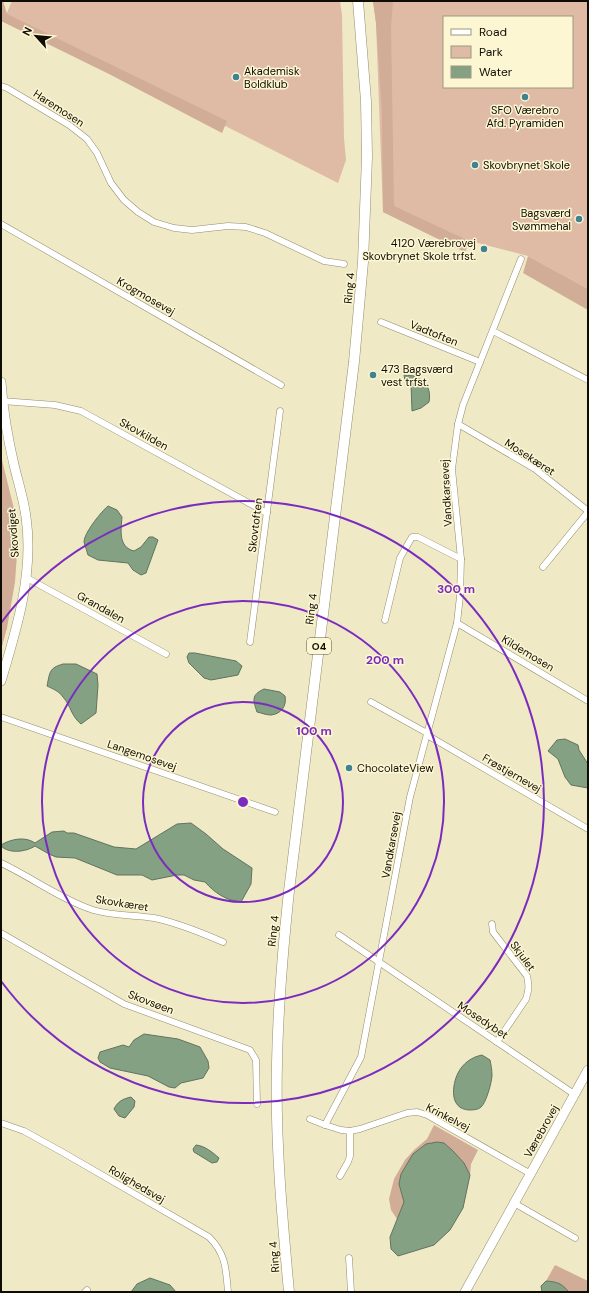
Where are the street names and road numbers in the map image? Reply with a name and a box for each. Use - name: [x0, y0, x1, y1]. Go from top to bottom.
- street label: Haremosen: [31, 86, 87, 130]
- street label: Ring 4: [341, 272, 357, 304]
- street label: Krogmosevej: [114, 274, 178, 318]
- street label: Vadtoften: [408, 317, 460, 349]
- street label: Skovkilden: [117, 415, 171, 453]
- street label: Mosekæret: [502, 436, 558, 478]
- street label: Vandkarsevej: [437, 459, 455, 527]
- street label: Skovtoften: [245, 497, 265, 553]
- street label: Skovdiget: [4, 508, 22, 558]
- street label: Grandalen: [75, 588, 127, 626]
- street label: Ring 4: [302, 592, 320, 625]
- street label: Kildemosen: [499, 632, 557, 674]
- road number: O4: [307, 638, 331, 654]
- street label: Langemosevej: [105, 737, 179, 773]
- street label: Frøstjernevej: [480, 751, 544, 795]
- street label: Vandkarsevej: [378, 811, 404, 879]
- street label: Skovkæret: [95, 892, 149, 914]
- street label: Ring 4: [264, 914, 282, 947]
- street label: Skjulet: [507, 938, 539, 974]
- street label: Skovsøen: [126, 987, 176, 1017]
- street label: Mosedybet: [455, 998, 511, 1042]
- street label: Krinkelvej: [424, 1100, 472, 1134]
- street label: Værebrovej: [521, 1102, 561, 1160]
- street label: Rolighedsvej: [106, 1162, 168, 1206]
- street label: Ring 4: [266, 1241, 282, 1273]

